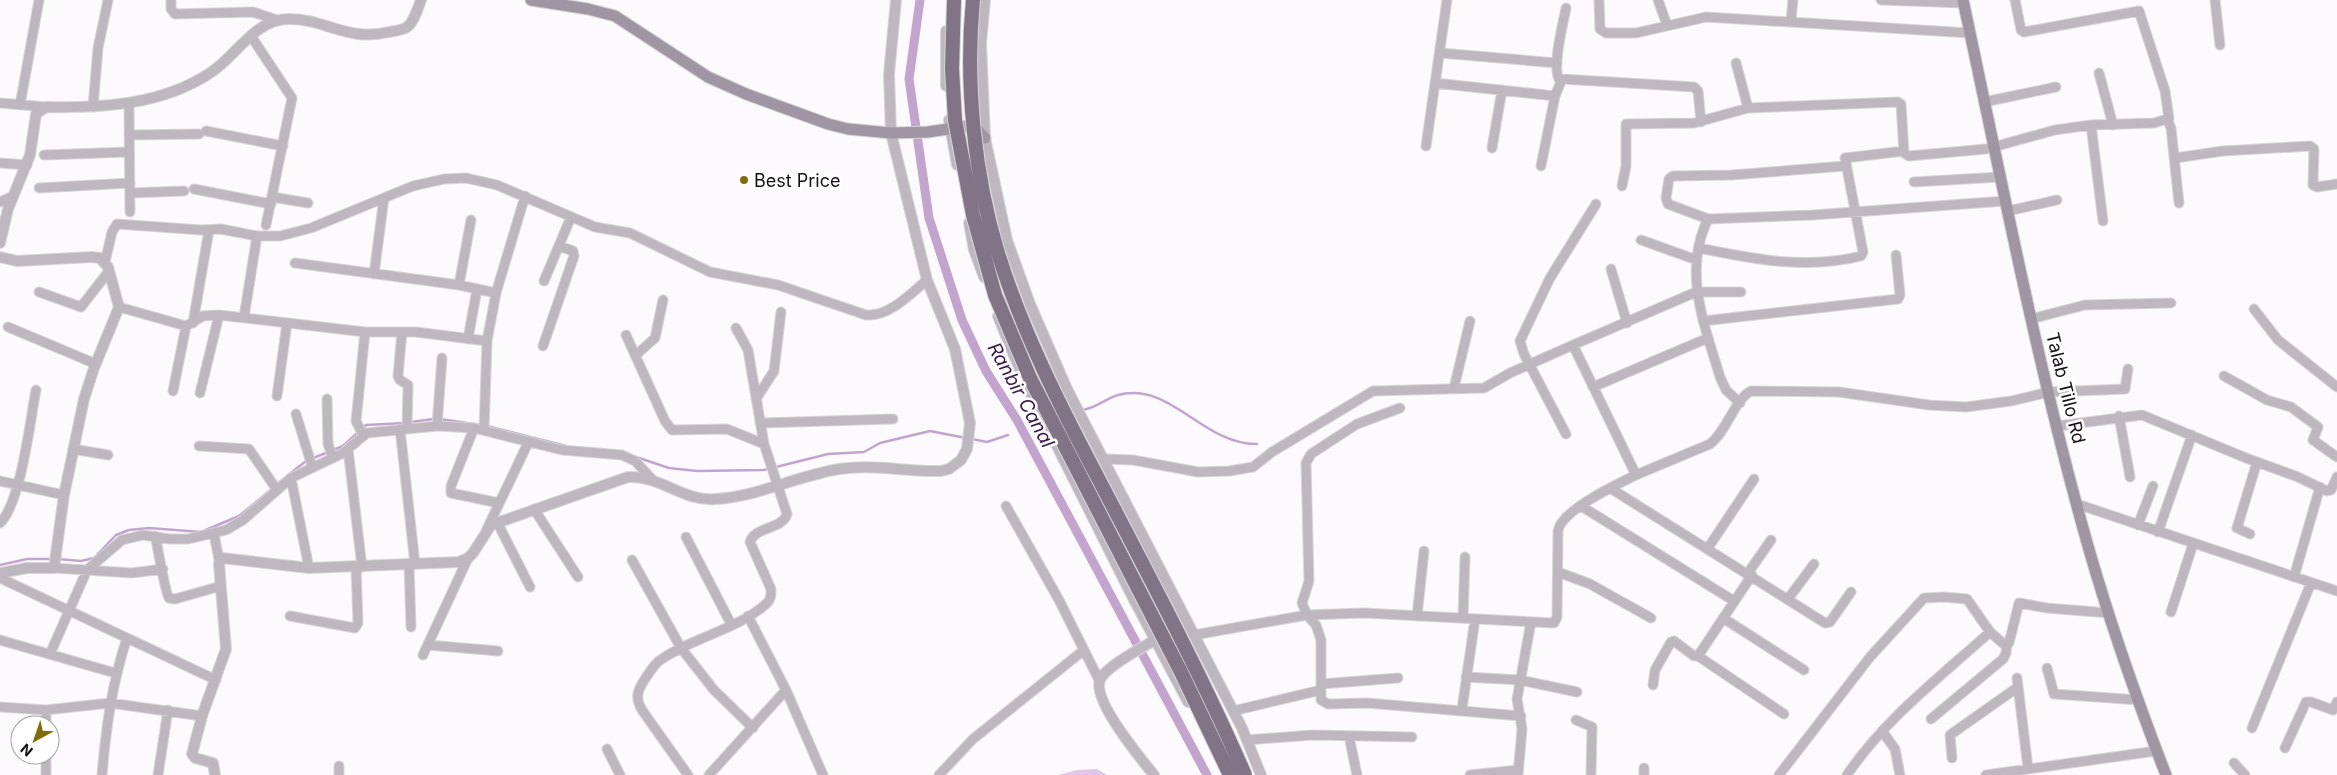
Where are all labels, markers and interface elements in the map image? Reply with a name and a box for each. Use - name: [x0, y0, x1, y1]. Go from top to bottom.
- place label: Best Price: [754, 170, 840, 191]
- marker: Best Price: [738, 174, 750, 186]
- street label: Talab Tillo Rd: [2042, 330, 2090, 446]
- water label: Ranbir Canal: [983, 338, 1060, 452]
- north arrow: [10, 715, 60, 765]
- text: N: [17, 740, 36, 760]

